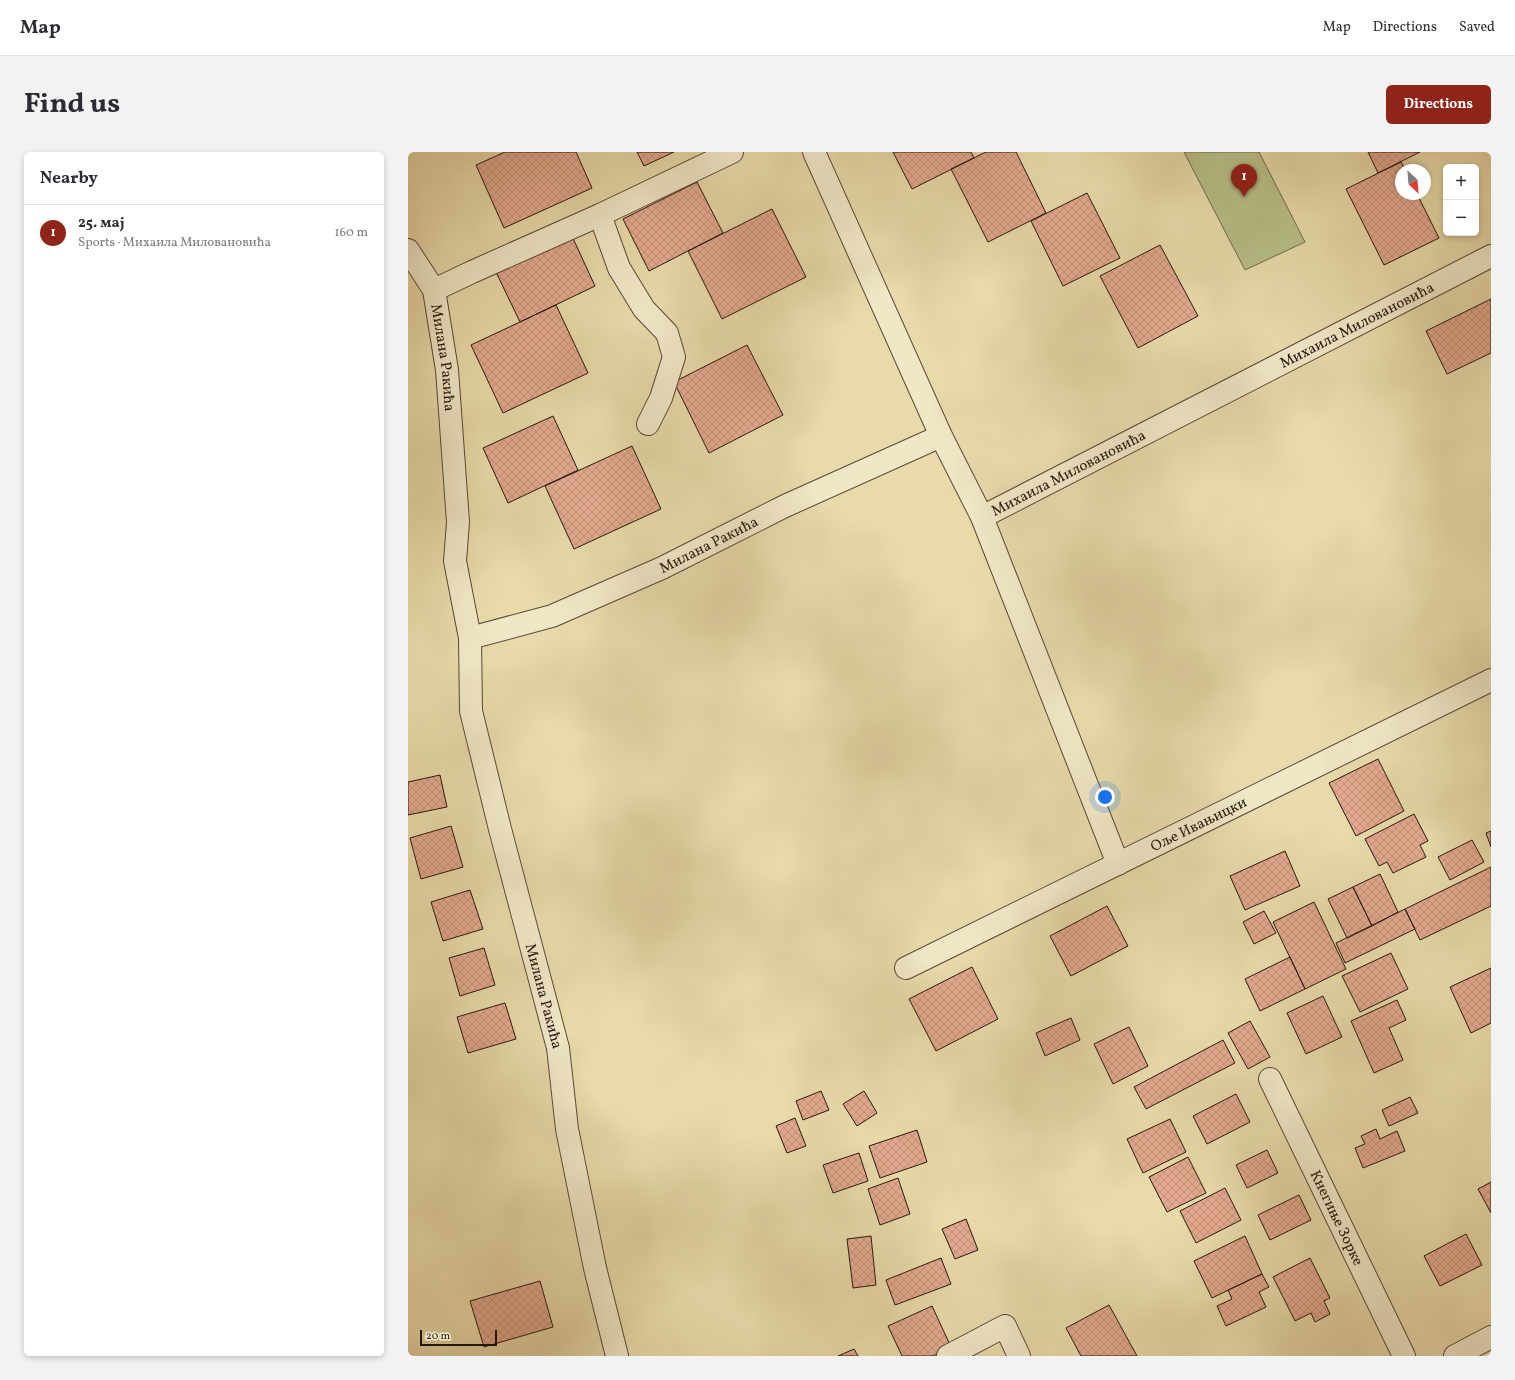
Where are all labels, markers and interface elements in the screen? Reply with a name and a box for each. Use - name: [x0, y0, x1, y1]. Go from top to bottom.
- text: Map: [20, 15, 61, 41]
- text: Map: [1323, 18, 1351, 37]
- text: Directions: [1373, 18, 1437, 37]
- text: Saved: [1459, 18, 1495, 37]
- text: Find us: [24, 85, 120, 124]
- button: Directions: [1386, 85, 1491, 124]
- pin: 1: [1231, 164, 1257, 197]
- north arrow: [1395, 164, 1431, 200]
- map controls: [1443, 164, 1479, 236]
- button: +: [1443, 164, 1479, 200]
- text: Nearby: [40, 167, 98, 190]
- button: −: [1443, 200, 1479, 236]
- text: 25. мај: [78, 213, 124, 234]
- text: 1: [50, 224, 56, 242]
- text: 160 m: [334, 224, 368, 242]
- text: Sports · Михаила Миловановића: [78, 234, 271, 252]
- street label: Михаила Миловановића: [1277, 278, 1438, 375]
- street label: Милана Ракића: [424, 303, 459, 412]
- street label: Михаила Миловановића: [988, 426, 1150, 522]
- street label: Милана Ракића: [656, 512, 762, 580]
- your location: [1095, 787, 1115, 807]
- street label: Оље Ивањицки: [1147, 793, 1251, 858]
- street label: Милана Ракића: [519, 941, 567, 1051]
- street label: Кнегиње Зорке: [1304, 1167, 1368, 1269]
- scale bar: [420, 1328, 497, 1347]
- text: 20 m: [426, 1329, 450, 1344]

